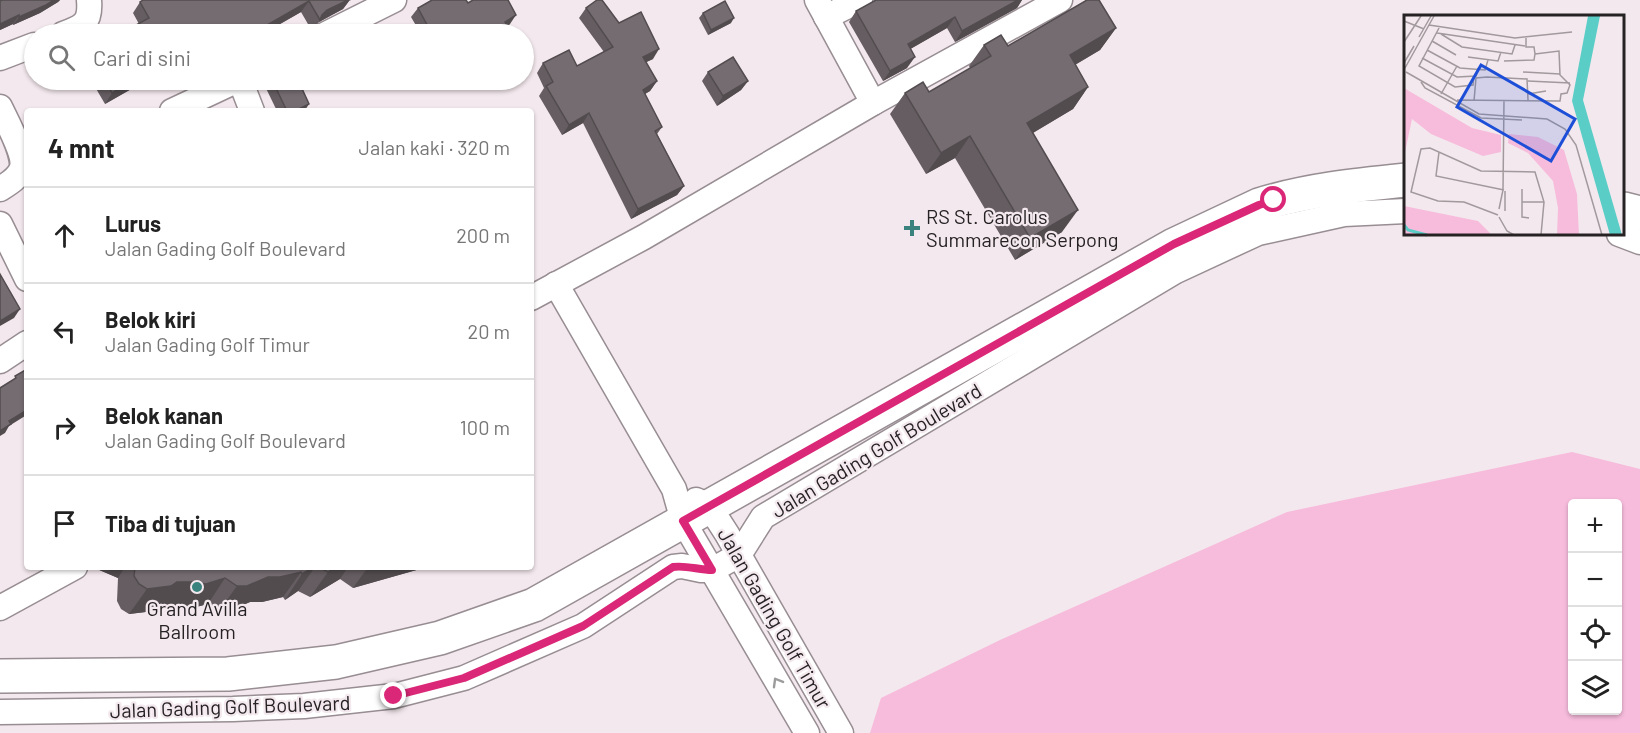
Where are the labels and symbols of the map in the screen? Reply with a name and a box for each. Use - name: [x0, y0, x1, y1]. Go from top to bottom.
- inset map: [1404, 15, 1625, 236]
- route start: [1260, 186, 1286, 212]
- place label: RS St. Carolus Summarecon Serpong: [926, 204, 1118, 251]
- marker: RS St. Carolus Summarecon Serpong: [903, 219, 921, 237]
- street label: Jalan Gading Golf Boulevard: [767, 378, 985, 522]
- street label: Jalan Gading Golf Timur: [713, 523, 837, 713]
- marker: Grand Avilla Ballroom: [190, 580, 204, 594]
- place label: Grand Avilla Ballroom: [147, 596, 247, 643]
- one-way arrow: [773, 678, 785, 688]
- route end: [380, 682, 406, 708]
- street label: Jalan Gading Golf Boulevard: [109, 690, 351, 722]

